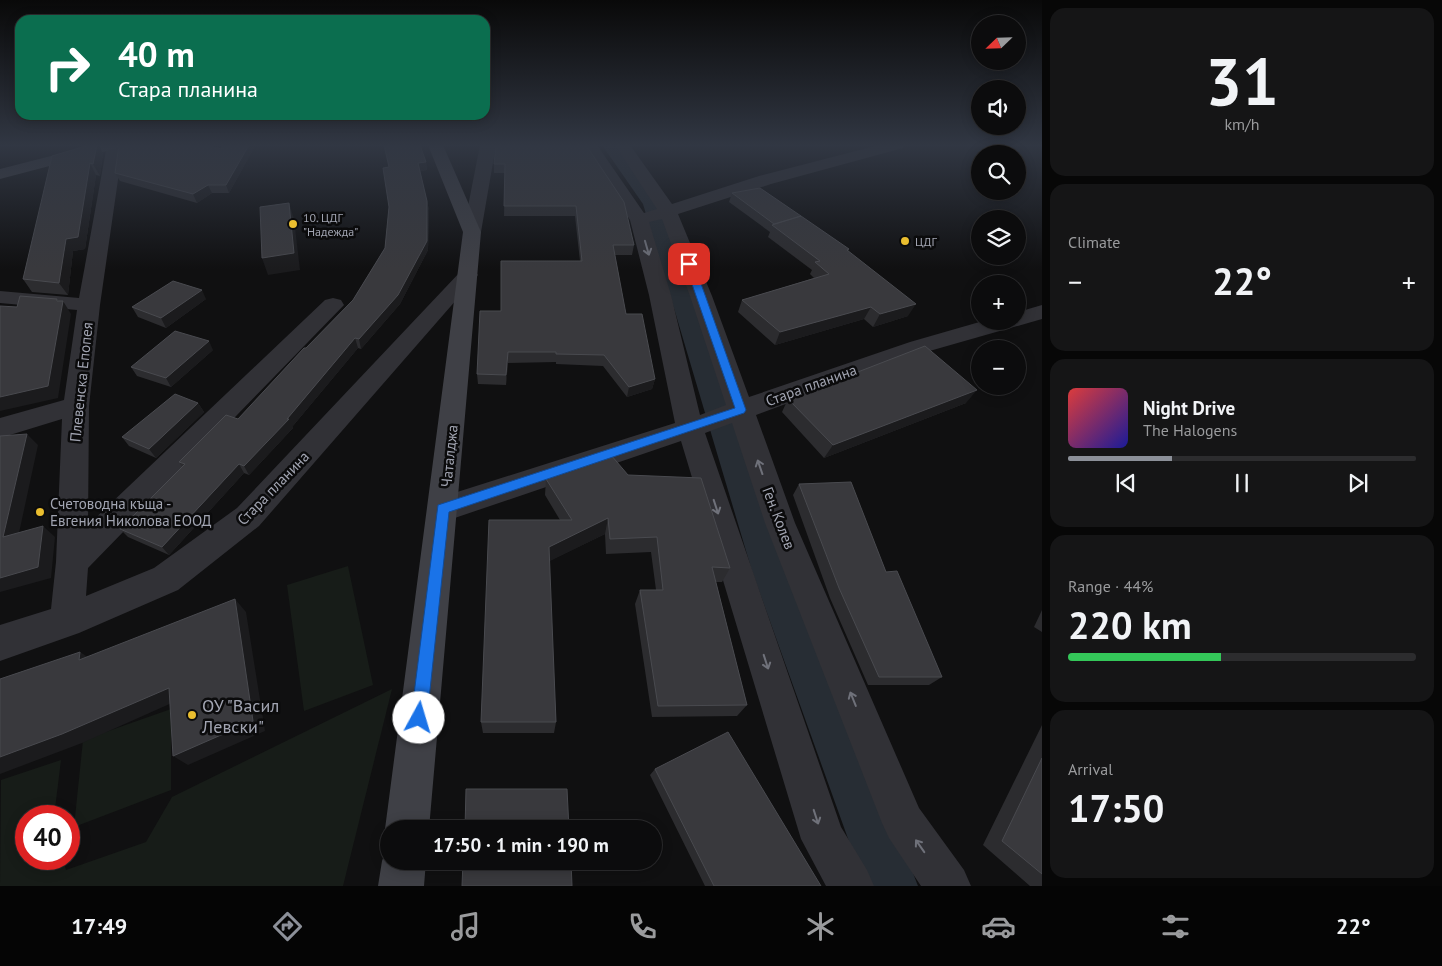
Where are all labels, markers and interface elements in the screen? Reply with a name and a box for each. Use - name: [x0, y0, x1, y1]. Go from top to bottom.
- north arrow: [971, 15, 1026, 70]
- map controls: [971, 15, 1026, 395]
- text: 40 m: [118, 31, 195, 77]
- icon: right: [35, 35, 100, 100]
- text: 31: [1205, 39, 1279, 123]
- text: Стара планина: [118, 75, 258, 103]
- button: sound: [971, 80, 1026, 135]
- text: km/h: [1224, 114, 1260, 134]
- button: search: [971, 145, 1026, 200]
- place label: 10. ЦДГ "Надежда": [303, 210, 358, 239]
- button: layers: [971, 210, 1026, 265]
- marker: 10. ЦДГ "Надежда": [287, 218, 299, 230]
- text: Climate: [1068, 232, 1120, 252]
- place label: ЦДГ: [915, 234, 938, 249]
- marker: ЦДГ: [899, 235, 911, 247]
- one-way arrow: [642, 240, 652, 256]
- pin: [668, 243, 710, 285]
- icon: arrive: [675, 250, 703, 278]
- text: 22°: [1212, 256, 1272, 305]
- text: −: [1068, 263, 1082, 300]
- text: +: [1402, 263, 1416, 300]
- button: +: [971, 275, 1026, 330]
- street label: Плевенска Епопея: [65, 321, 97, 443]
- button: −: [971, 340, 1026, 395]
- street label: Стара планина: [763, 360, 859, 410]
- text: Night Drive: [1143, 396, 1235, 420]
- text: The Halogens: [1143, 420, 1237, 440]
- street label: Чаталджа: [436, 424, 462, 488]
- street label: Стара планина: [233, 447, 313, 529]
- one-way arrow: [755, 460, 764, 475]
- icon: previous: [1112, 469, 1140, 497]
- icon: pause: [1228, 469, 1256, 497]
- icon: next: [1344, 469, 1372, 497]
- street label: Ген. Колев: [758, 484, 800, 552]
- place label: Счетоводна къща - Евгения Николова ЕООД: [50, 494, 212, 530]
- one-way arrow: [712, 499, 721, 515]
- marker: Счетоводна къща - Евгения Николова ЕООД: [34, 506, 46, 518]
- text: Range · 44%: [1068, 576, 1153, 596]
- text: 220 km: [1068, 600, 1192, 649]
- one-way arrow: [762, 654, 772, 670]
- position arrow: [392, 691, 444, 743]
- one-way arrow: [847, 692, 857, 707]
- place label: ОУ "Васил Левски": [201, 694, 279, 738]
- marker: ОУ "Васил Левски": [186, 709, 198, 721]
- text: Arrival: [1068, 759, 1113, 779]
- text: 17:50: [1068, 783, 1164, 832]
- speed limit sign: 40: [15, 805, 80, 870]
- one-way arrow: [812, 808, 821, 824]
- text: 17:50 · 1 min · 190 m: [433, 833, 609, 857]
- one-way arrow: [915, 839, 925, 853]
- icon: directions: [270, 909, 305, 944]
- icon: music: [448, 909, 483, 944]
- icon: phone: [625, 909, 660, 944]
- icon: climate: [803, 909, 838, 944]
- icon: car: [981, 909, 1016, 944]
- icon: filters: [1158, 909, 1193, 944]
- text: 17:49: [71, 912, 127, 940]
- text: 22°: [1336, 912, 1371, 940]

